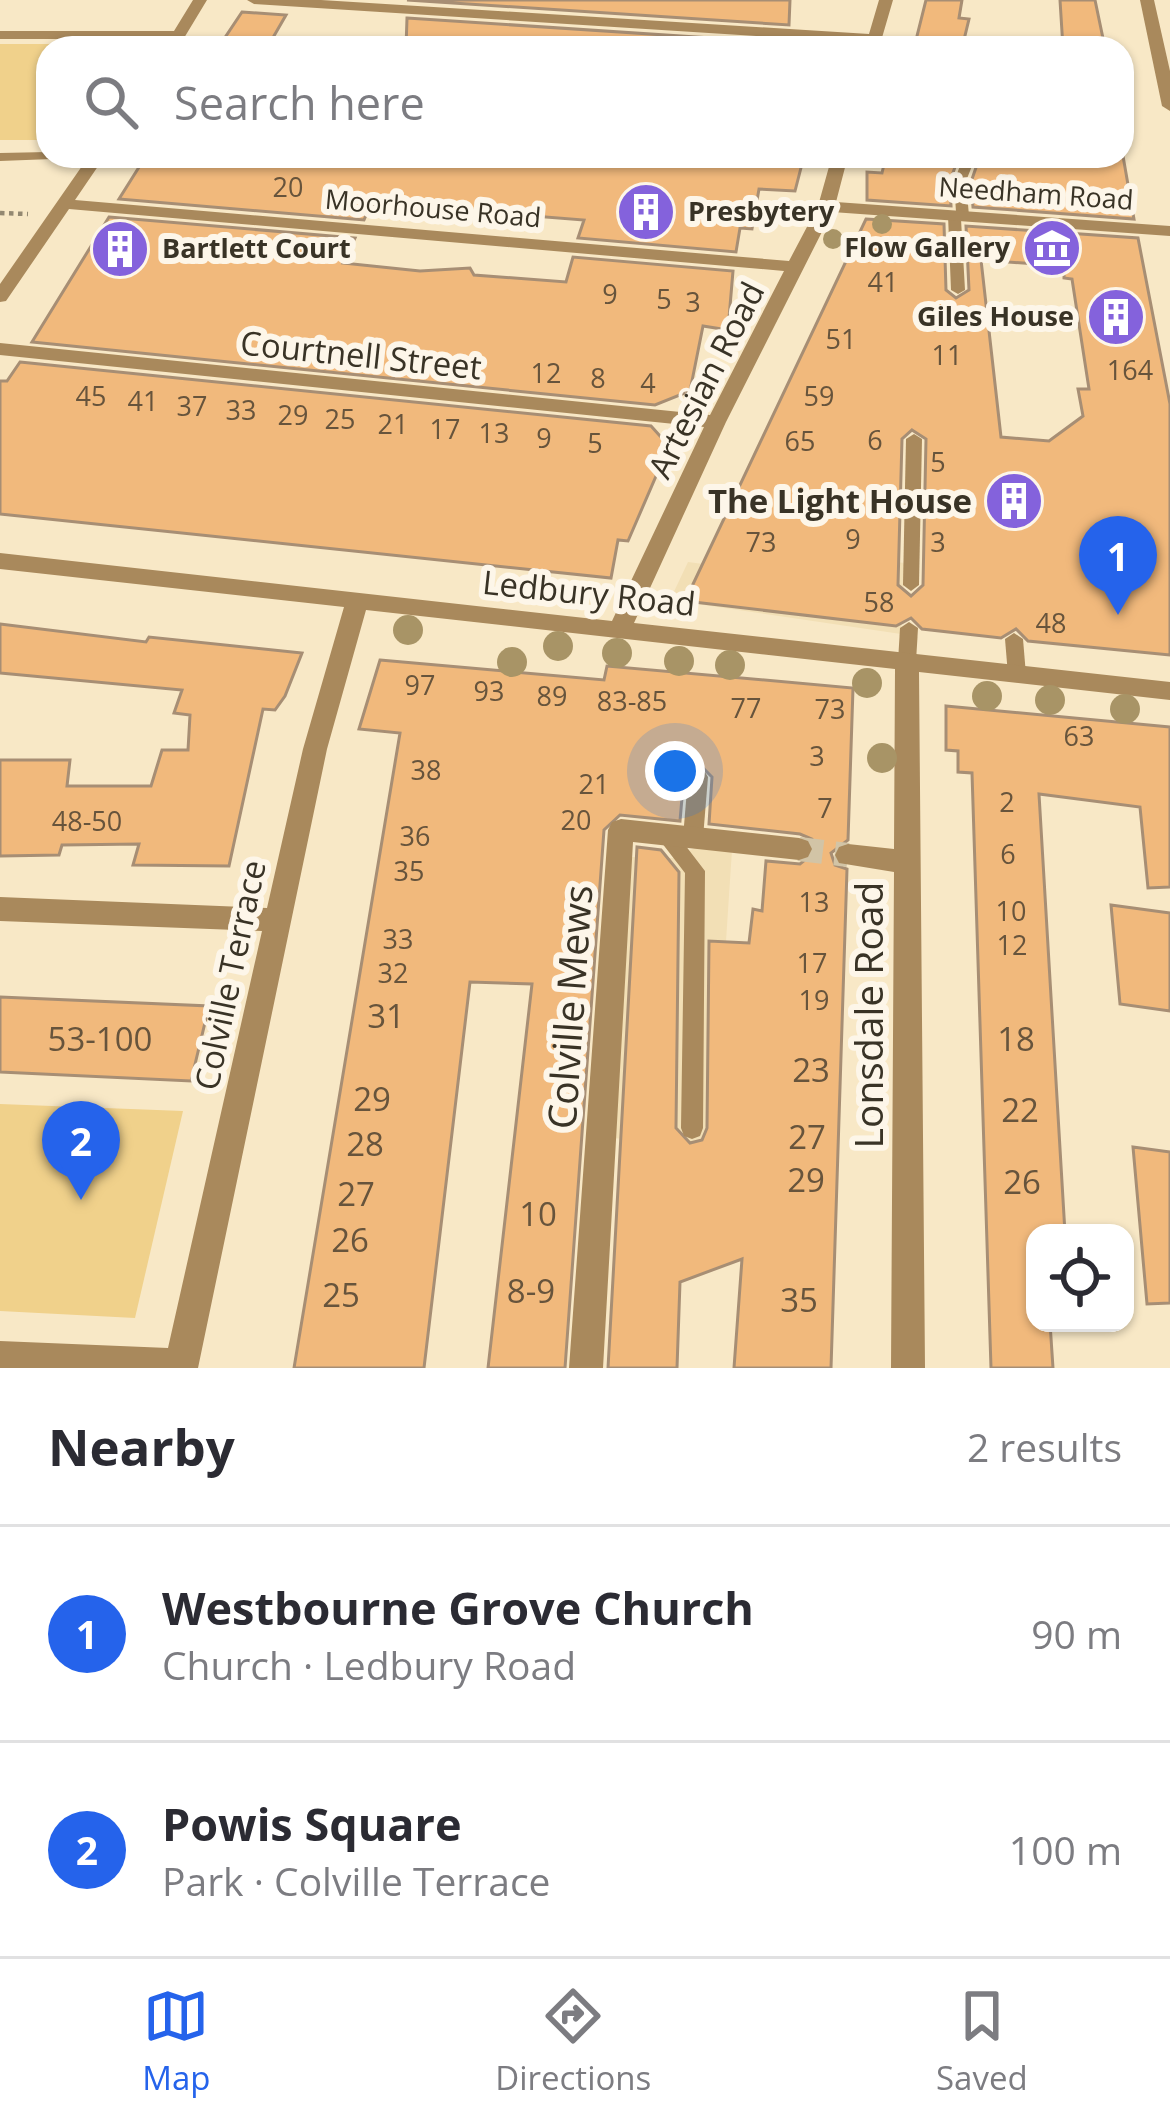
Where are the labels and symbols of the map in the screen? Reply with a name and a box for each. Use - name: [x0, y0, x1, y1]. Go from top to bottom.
- street label: Needham Road: [937, 167, 1135, 218]
- house number: 20: [273, 168, 303, 205]
- street label: Moorhouse Road: [324, 180, 543, 235]
- building icon: Presbytery: [615, 181, 677, 243]
- place label: Presbytery: [688, 192, 835, 229]
- museum icon: Flow Gallery: [1021, 217, 1083, 279]
- building icon: Bartlett Court: [89, 218, 151, 280]
- place label: Flow Gallery: [844, 228, 1011, 265]
- place label: Bartlett Court: [162, 229, 351, 266]
- house number: 41: [868, 263, 898, 300]
- street label: Artesian Road: [637, 274, 774, 486]
- house number: 9: [602, 275, 618, 312]
- house number: 5: [656, 280, 672, 317]
- house number: 3: [685, 283, 701, 320]
- building icon: Giles House: [1085, 286, 1147, 348]
- place label: Giles House: [917, 297, 1074, 334]
- street label: Courtnell Street: [238, 319, 484, 390]
- house number: 51: [826, 320, 856, 357]
- house number: 11: [932, 336, 962, 373]
- house number: 164: [1107, 351, 1153, 388]
- house number: 12: [531, 354, 561, 391]
- house number: 8: [590, 359, 606, 396]
- house number: 4: [640, 364, 656, 401]
- house number: 45: [76, 377, 106, 414]
- house number: 59: [804, 377, 834, 414]
- house number: 41: [128, 382, 158, 419]
- house number: 37: [177, 387, 207, 424]
- house number: 33: [226, 391, 256, 428]
- house number: 29: [278, 396, 308, 433]
- house number: 25: [325, 400, 355, 437]
- house number: 21: [378, 405, 408, 442]
- house number: 17: [430, 410, 460, 447]
- house number: 13: [479, 414, 509, 451]
- house number: 9: [536, 419, 552, 456]
- house number: 6: [867, 421, 883, 458]
- house number: 65: [785, 422, 815, 459]
- house number: 5: [587, 424, 603, 461]
- house number: 5: [930, 443, 946, 480]
- building icon: The Light House: [983, 470, 1045, 532]
- place label: The Light House: [708, 478, 972, 523]
- pin: 1: [1079, 516, 1157, 615]
- house number: 9: [845, 520, 861, 557]
- house number: 73: [746, 523, 776, 560]
- house number: 3: [930, 523, 946, 560]
- street label: Ledbury Road: [480, 559, 698, 626]
- house number: 58: [864, 583, 894, 620]
- house number: 48: [1036, 604, 1066, 641]
- house number: 97: [405, 666, 435, 703]
- house number: 93: [474, 672, 504, 709]
- house number: 89: [537, 677, 567, 714]
- house number: 83-85: [597, 682, 667, 719]
- house number: 77: [731, 689, 761, 726]
- house number: 73: [815, 690, 845, 727]
- house number: 63: [1064, 717, 1094, 754]
- house number: 3: [809, 737, 825, 774]
- your location: [645, 741, 705, 801]
- house number: 38: [411, 751, 441, 788]
- house number: 21: [579, 765, 609, 802]
- house number: 2: [999, 783, 1015, 820]
- house number: 7: [817, 789, 833, 826]
- house number: 20: [561, 801, 591, 838]
- house number: 48-50: [52, 802, 122, 839]
- house number: 36: [400, 817, 430, 854]
- house number: 6: [1000, 835, 1016, 872]
- house number: 35: [394, 852, 424, 889]
- street label: Colville Terrace: [183, 856, 276, 1094]
- street label: Lonsdale Road: [841, 882, 894, 1148]
- street label: Colville Mews: [534, 883, 603, 1131]
- house number: 13: [799, 883, 829, 920]
- house number: 10: [996, 892, 1026, 929]
- house number: 33: [383, 920, 413, 957]
- house number: 12: [997, 926, 1027, 963]
- house number: 17: [797, 944, 827, 981]
- house number: 32: [378, 954, 408, 991]
- house number: 19: [799, 981, 829, 1018]
- house number: 31: [367, 993, 405, 1038]
- house number: 53-100: [48, 1016, 152, 1061]
- house number: 18: [997, 1016, 1035, 1061]
- house number: 23: [792, 1047, 830, 1092]
- house number: 29: [353, 1076, 391, 1121]
- house number: 22: [1001, 1087, 1039, 1132]
- pin: 2: [42, 1101, 120, 1200]
- house number: 27: [788, 1114, 826, 1159]
- house number: 28: [346, 1121, 384, 1166]
- house number: 29: [787, 1157, 825, 1202]
- house number: 26: [1003, 1159, 1041, 1204]
- house number: 27: [337, 1171, 375, 1216]
- house number: 10: [519, 1191, 557, 1236]
- house number: 26: [331, 1217, 369, 1262]
- house number: 8-9: [507, 1268, 555, 1313]
- house number: 25: [322, 1272, 360, 1317]
- house number: 35: [780, 1277, 818, 1322]

